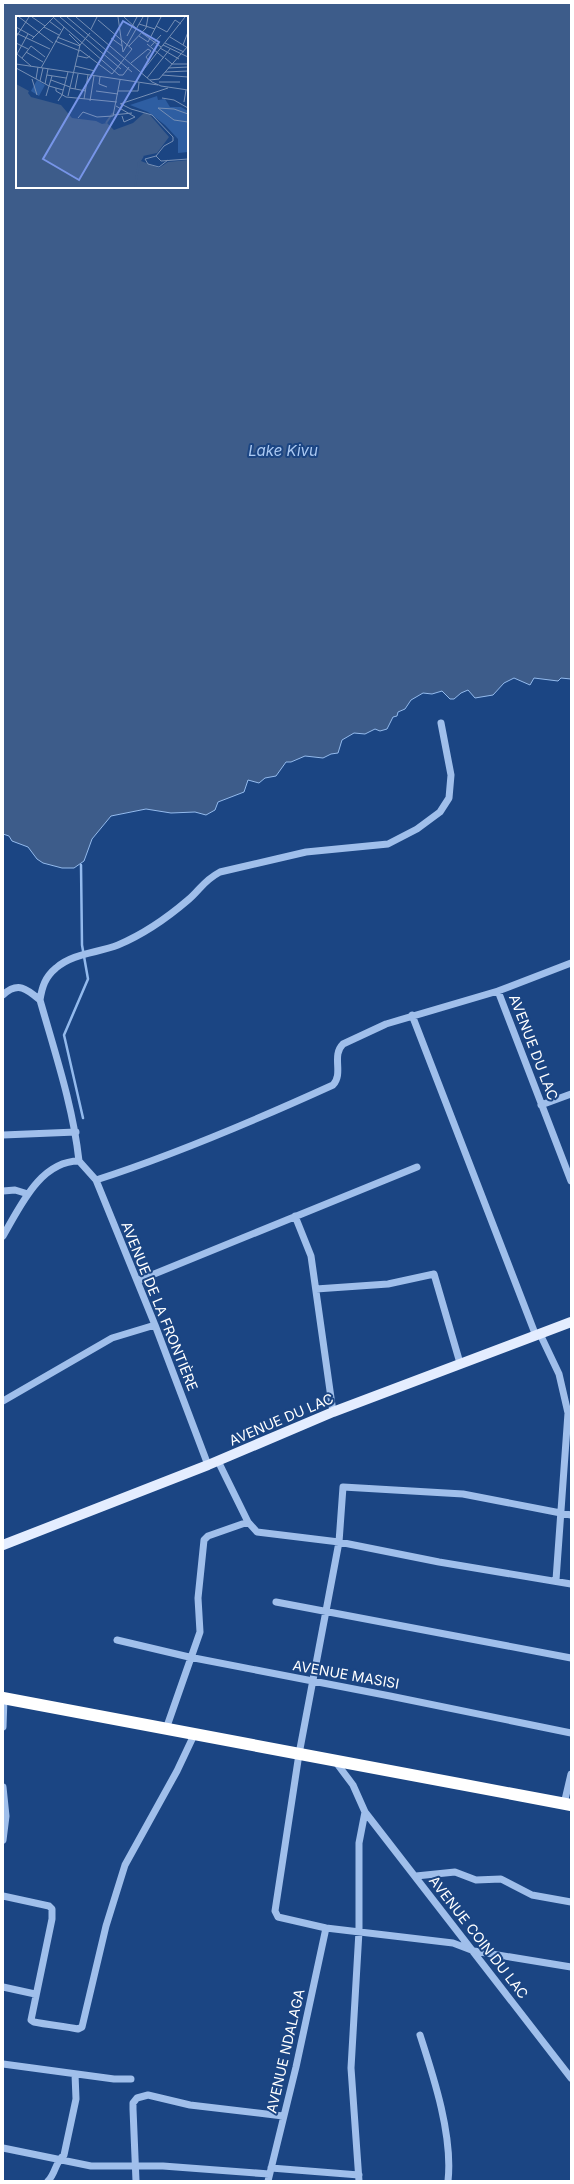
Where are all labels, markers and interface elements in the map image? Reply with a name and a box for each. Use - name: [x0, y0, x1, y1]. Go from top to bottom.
- inset map: [16, 16, 188, 188]
- water label: Lake Kivu: [248, 441, 318, 460]
- street label: AVENUE DU LAC: [506, 992, 562, 1102]
- street label: AVENUE DE LA FRONTIÈRE: [118, 1219, 202, 1393]
- street label: AVENUE DU LAC: [226, 1389, 336, 1449]
- street label: AVENUE MASISI: [291, 1656, 401, 1692]
- street label: AVENUE COIN DU LAC: [426, 1872, 532, 2002]
- street label: AVENUE NDALAGA: [262, 1987, 308, 2115]

